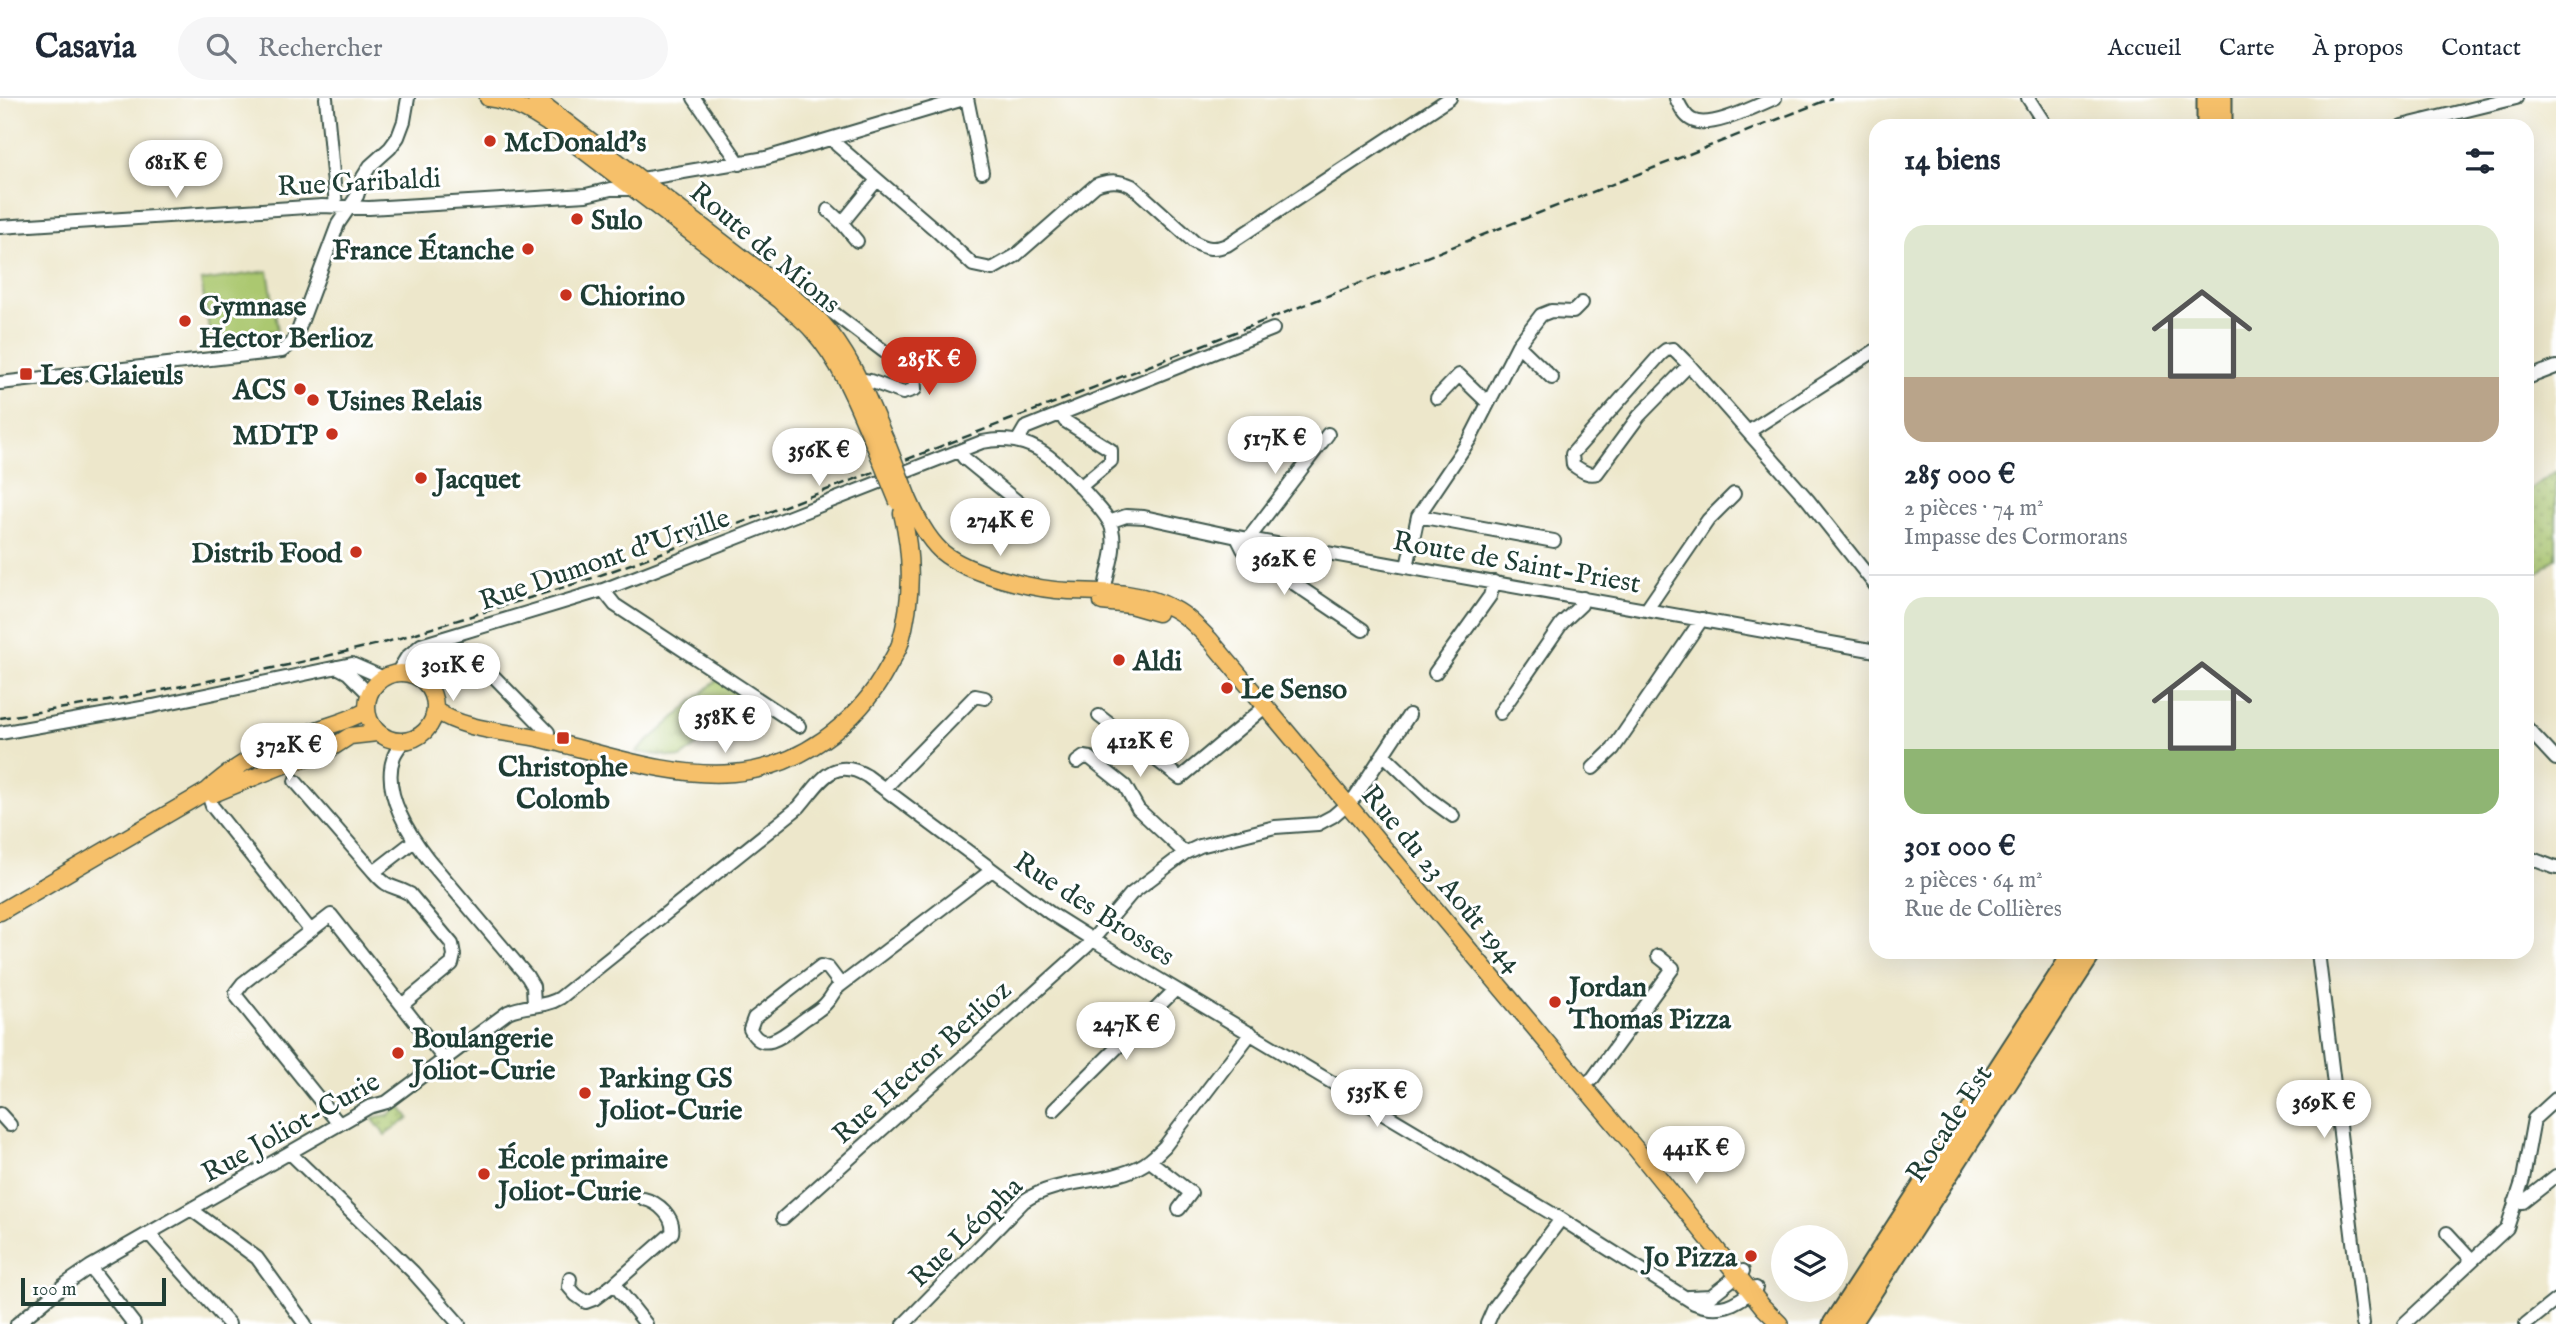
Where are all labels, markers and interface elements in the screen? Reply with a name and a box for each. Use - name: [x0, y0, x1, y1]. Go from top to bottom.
- search box: [178, 17, 668, 80]
- text: Casavia: [35, 27, 136, 69]
- icon: search: [202, 29, 240, 67]
- text: Rechercher: [258, 32, 382, 65]
- text: Accueil: [2108, 33, 2181, 64]
- text: Carte: [2219, 33, 2275, 64]
- text: À propos: [2313, 33, 2403, 64]
- text: Contact: [2441, 33, 2521, 64]
- place label: McDonald's: [504, 126, 647, 161]
- marker: McDonald's: [482, 133, 498, 149]
- pin: 681K €: [119, 140, 233, 200]
- text: 14 biens: [1904, 142, 2001, 180]
- icon: filters: [2461, 142, 2499, 180]
- text: 681K €: [145, 148, 207, 177]
- street label: Rue Garibaldi: [276, 162, 442, 205]
- street label: Route de Mions: [682, 176, 847, 322]
- place label: Sulo: [591, 204, 642, 239]
- marker: Sulo: [569, 211, 585, 227]
- place label: France Étanche: [333, 233, 514, 269]
- marker: France Étanche: [520, 241, 536, 257]
- icon: home: [2139, 271, 2265, 397]
- place label: Chiorino: [580, 280, 685, 315]
- marker: Chiorino: [558, 287, 574, 303]
- place label: Gymnase Hector Berlioz: [199, 290, 373, 357]
- marker: Gymnase Hector Berlioz: [177, 313, 193, 329]
- pin: 285K €: [872, 338, 986, 397]
- text: 285K €: [897, 345, 961, 374]
- place label: Les Glaieuls: [40, 359, 183, 394]
- marker: Les Glaieuls: [18, 366, 34, 382]
- place label: ACS: [232, 374, 286, 409]
- marker: ACS: [292, 381, 308, 397]
- place label: Usines Relais: [327, 385, 482, 420]
- marker: Usines Relais: [305, 392, 321, 408]
- pin: 517K €: [1218, 416, 1332, 476]
- place label: MDTP: [233, 419, 319, 454]
- text: 517K €: [1244, 424, 1306, 453]
- marker: MDTP: [324, 426, 340, 442]
- pin: 356K €: [762, 428, 876, 488]
- text: 356K €: [788, 436, 850, 465]
- text: 285 000 €: [1904, 456, 2016, 494]
- place label: Jacquet: [431, 463, 521, 498]
- marker: Jacquet: [413, 470, 429, 486]
- text: 2 pièces · 74 m²: [1904, 494, 2044, 523]
- pin: 274K €: [943, 498, 1057, 558]
- street label: Rue Dumont d'Urville: [475, 501, 735, 620]
- text: 274K €: [966, 506, 1034, 535]
- text: Impasse des Cormorans: [1904, 523, 2128, 552]
- street label: Route de Saint-Priest: [1390, 524, 1643, 603]
- place label: Distrib Food: [191, 537, 343, 572]
- pin: 362K €: [1227, 538, 1341, 597]
- marker: Distrib Food: [348, 544, 364, 560]
- text: 362K €: [1252, 545, 1316, 574]
- icon: home: [2139, 643, 2265, 769]
- pin: 301K €: [396, 644, 510, 703]
- place label: Aldi: [1132, 645, 1182, 680]
- text: 301K €: [421, 651, 485, 680]
- marker: Aldi: [1111, 652, 1127, 668]
- place label: Le Senso: [1241, 673, 1347, 708]
- marker: Le Senso: [1219, 680, 1235, 696]
- pin: 358K €: [668, 696, 782, 755]
- text: 358K €: [694, 703, 756, 732]
- pin: 412K €: [1083, 720, 1197, 779]
- pin: 372K €: [232, 724, 346, 783]
- text: 412K €: [1107, 727, 1173, 756]
- marker: Christophe Colomb: [555, 730, 571, 746]
- text: 372K €: [256, 731, 322, 760]
- place label: Christophe Colomb: [498, 751, 628, 818]
- street label: Rue du 23 Août 1944: [1352, 779, 1530, 981]
- text: 301 000 €: [1904, 828, 2016, 866]
- street label: Rue des Brosses: [1007, 845, 1181, 975]
- text: 2 pièces · 64 m²: [1904, 866, 2043, 895]
- text: Rue de Collières: [1904, 895, 2062, 924]
- place label: Jordan Thomas Pizza: [1565, 971, 1732, 1038]
- street label: Rue Hector Berlioz: [826, 973, 1019, 1152]
- marker: Jordan Thomas Pizza: [1547, 994, 1563, 1010]
- pin: 247K €: [1069, 1002, 1183, 1062]
- text: 247K €: [1092, 1010, 1160, 1039]
- place label: Boulangerie Joliot-Curie: [408, 1022, 556, 1089]
- marker: Boulangerie Joliot-Curie: [390, 1045, 406, 1061]
- street label: Rocade Est: [1899, 1059, 2001, 1190]
- place label: Parking GS Joliot-Curie: [595, 1062, 743, 1129]
- street label: Rue Joliot-Curie: [196, 1065, 386, 1192]
- pin: 535K €: [1320, 1070, 1434, 1129]
- text: 535K €: [1347, 1077, 1407, 1106]
- pin: 369K €: [2267, 1080, 2381, 1140]
- marker: Parking GS Joliot-Curie: [577, 1085, 593, 1101]
- text: 369K €: [2292, 1088, 2356, 1117]
- pin: 441K €: [1639, 1126, 1753, 1186]
- text: 441K €: [1663, 1134, 1729, 1163]
- place label: École primaire Joliot-Curie: [494, 1142, 668, 1210]
- marker: École primaire Joliot-Curie: [476, 1166, 492, 1182]
- street label: Rue Léopha: [903, 1169, 1032, 1296]
- map controls: [1771, 1225, 1848, 1302]
- button: layers: [1771, 1225, 1848, 1302]
- place label: Jo Pizza: [1639, 1241, 1738, 1276]
- marker: Jo Pizza: [1743, 1248, 1759, 1264]
- scale bar: [21, 1275, 166, 1307]
- text: 100 m: [32, 1278, 76, 1302]

